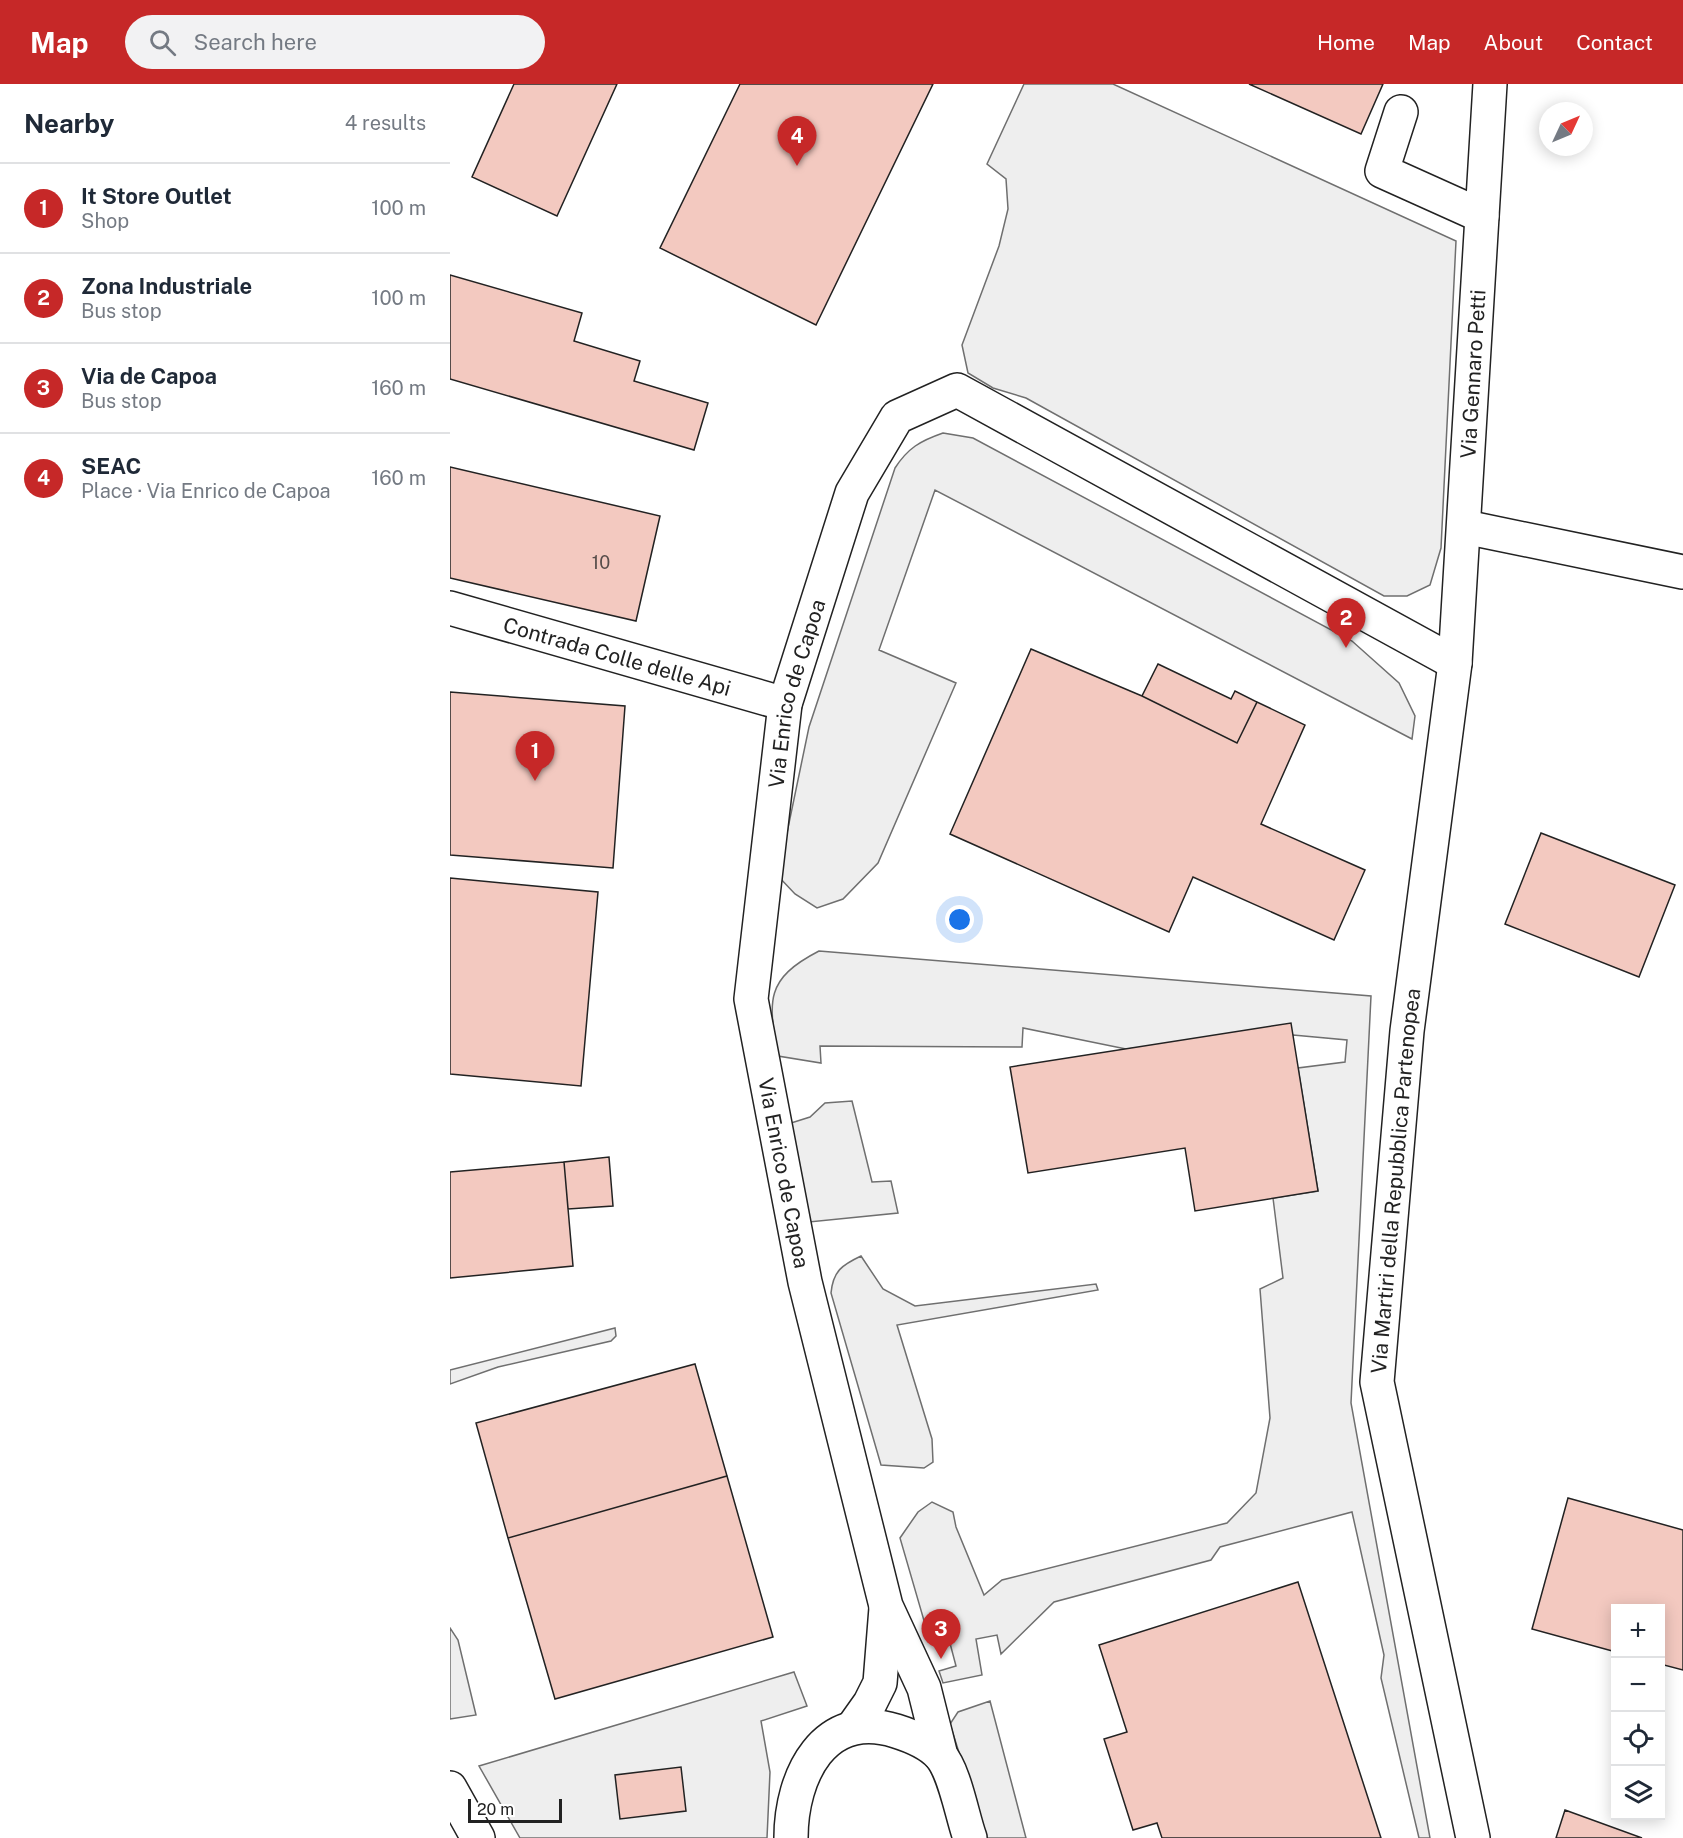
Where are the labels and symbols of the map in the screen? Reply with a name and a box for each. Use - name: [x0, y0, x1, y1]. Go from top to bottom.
- north arrow: [1539, 102, 1593, 156]
- pin: 4: [778, 116, 816, 166]
- street label: Via Gennaro Petti: [1455, 289, 1490, 459]
- house number: 10: [592, 552, 610, 573]
- street label: Via Enrico de Capoa: [763, 596, 830, 789]
- pin: 2: [1326, 598, 1366, 648]
- street label: Contrada Colle delle Api: [501, 611, 734, 700]
- pin: 1: [516, 732, 554, 781]
- your location: [945, 905, 974, 934]
- street label: Via Martiri della Repubblica Partenopea: [1365, 987, 1425, 1375]
- street label: Via Enrico de Capoa: [753, 1076, 815, 1270]
- pin: 3: [922, 1610, 960, 1659]
- scale bar: [468, 1796, 562, 1824]

